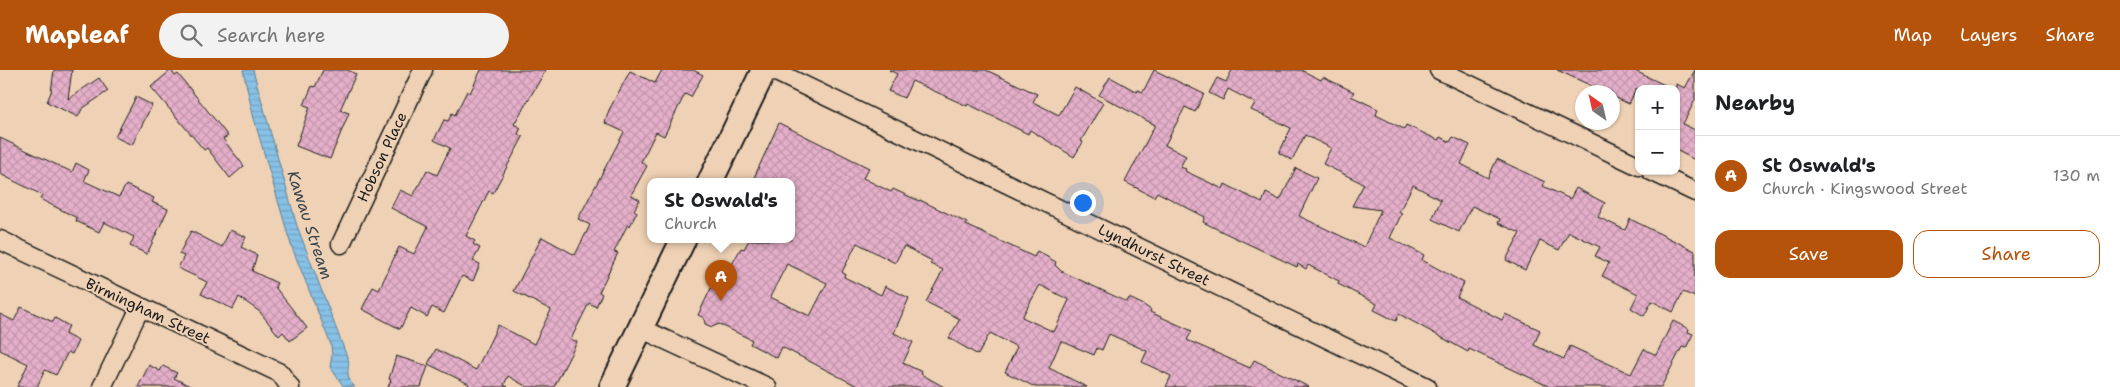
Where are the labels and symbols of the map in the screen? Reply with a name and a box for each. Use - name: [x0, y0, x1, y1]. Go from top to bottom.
- north arrow: [1575, 85, 1620, 130]
- street label: Hobson Place: [352, 109, 412, 205]
- water label: Kawau Stream: [282, 168, 338, 282]
- your location: [1070, 190, 1096, 216]
- street label: Lyndhurst Street: [1095, 219, 1213, 291]
- pin: A: [705, 260, 737, 301]
- street label: Birmingham Street: [82, 273, 214, 349]

